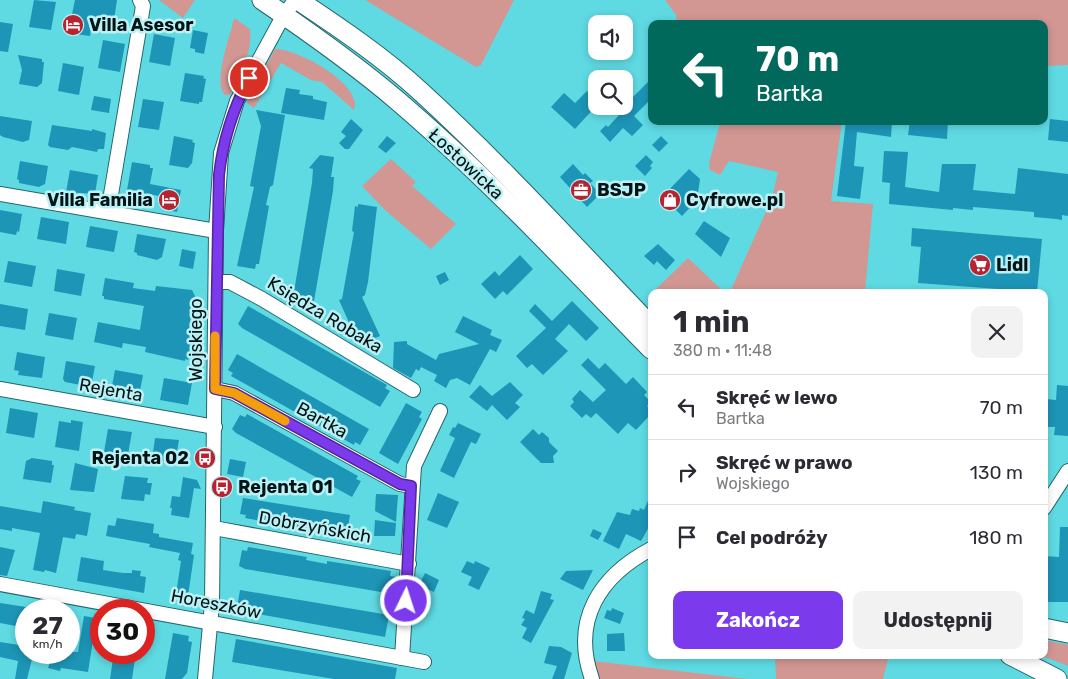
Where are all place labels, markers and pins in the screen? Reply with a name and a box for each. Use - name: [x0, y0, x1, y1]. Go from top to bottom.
- hotel icon: Villa Asesor: [61, 13, 85, 37]
- place label: Villa Asesor: [89, 14, 193, 36]
- pin: [228, 57, 270, 99]
- office icon: BSJP: [569, 178, 593, 202]
- place label: BSJP: [597, 179, 646, 201]
- hotel icon: Villa Familia: [157, 188, 181, 212]
- shop icon: Cyfrowe.pl: [658, 188, 682, 212]
- place label: Villa Familia: [47, 189, 153, 211]
- place label: Cyfrowe.pl: [686, 189, 783, 211]
- supermarket icon: Lidl: [968, 253, 992, 277]
- place label: Lidl: [996, 254, 1028, 276]
- bus stop icon: Rejenta 02: [193, 446, 217, 470]
- place label: Rejenta 02: [92, 447, 189, 469]
- bus stop icon: Rejenta 01: [210, 475, 234, 499]
- place label: Rejenta 01: [238, 476, 333, 498]

